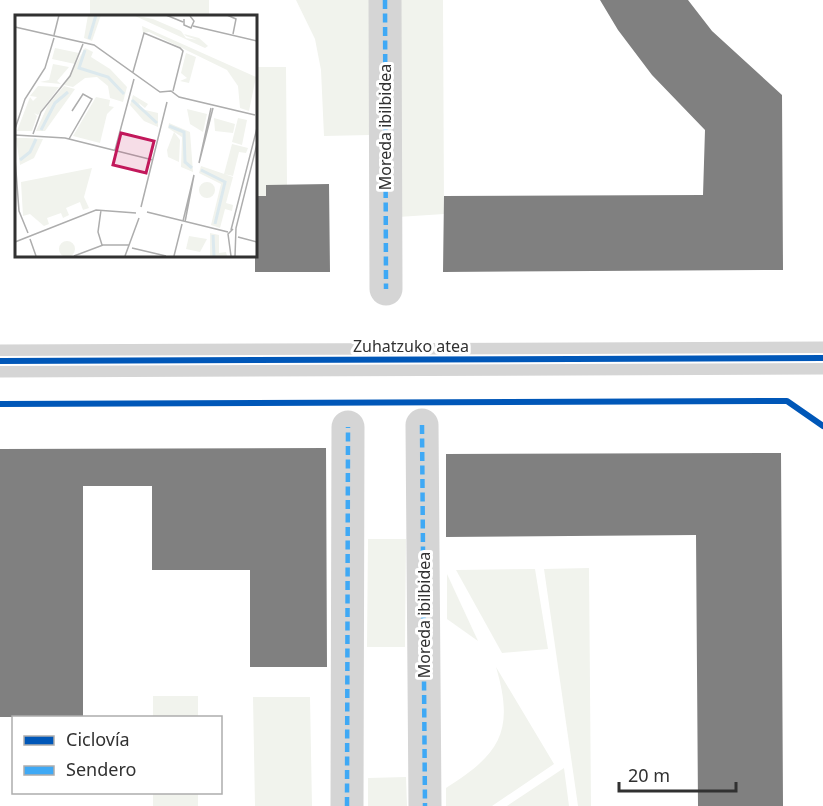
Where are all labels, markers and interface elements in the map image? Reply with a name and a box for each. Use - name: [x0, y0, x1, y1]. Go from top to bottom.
- inset map: [15, 15, 256, 256]
- street label: Moreda ibilbidea: [374, 64, 396, 190]
- street label: Zuhatzuko atea: [353, 335, 469, 357]
- street label: Moreda ibilbidea: [413, 552, 435, 678]
- legend: [12, 716, 222, 794]
- text: Ciclovía: [66, 727, 130, 751]
- scale bar: [619, 755, 736, 793]
- text: Sendero: [66, 757, 136, 781]
- text: 20 m: [628, 763, 670, 787]

